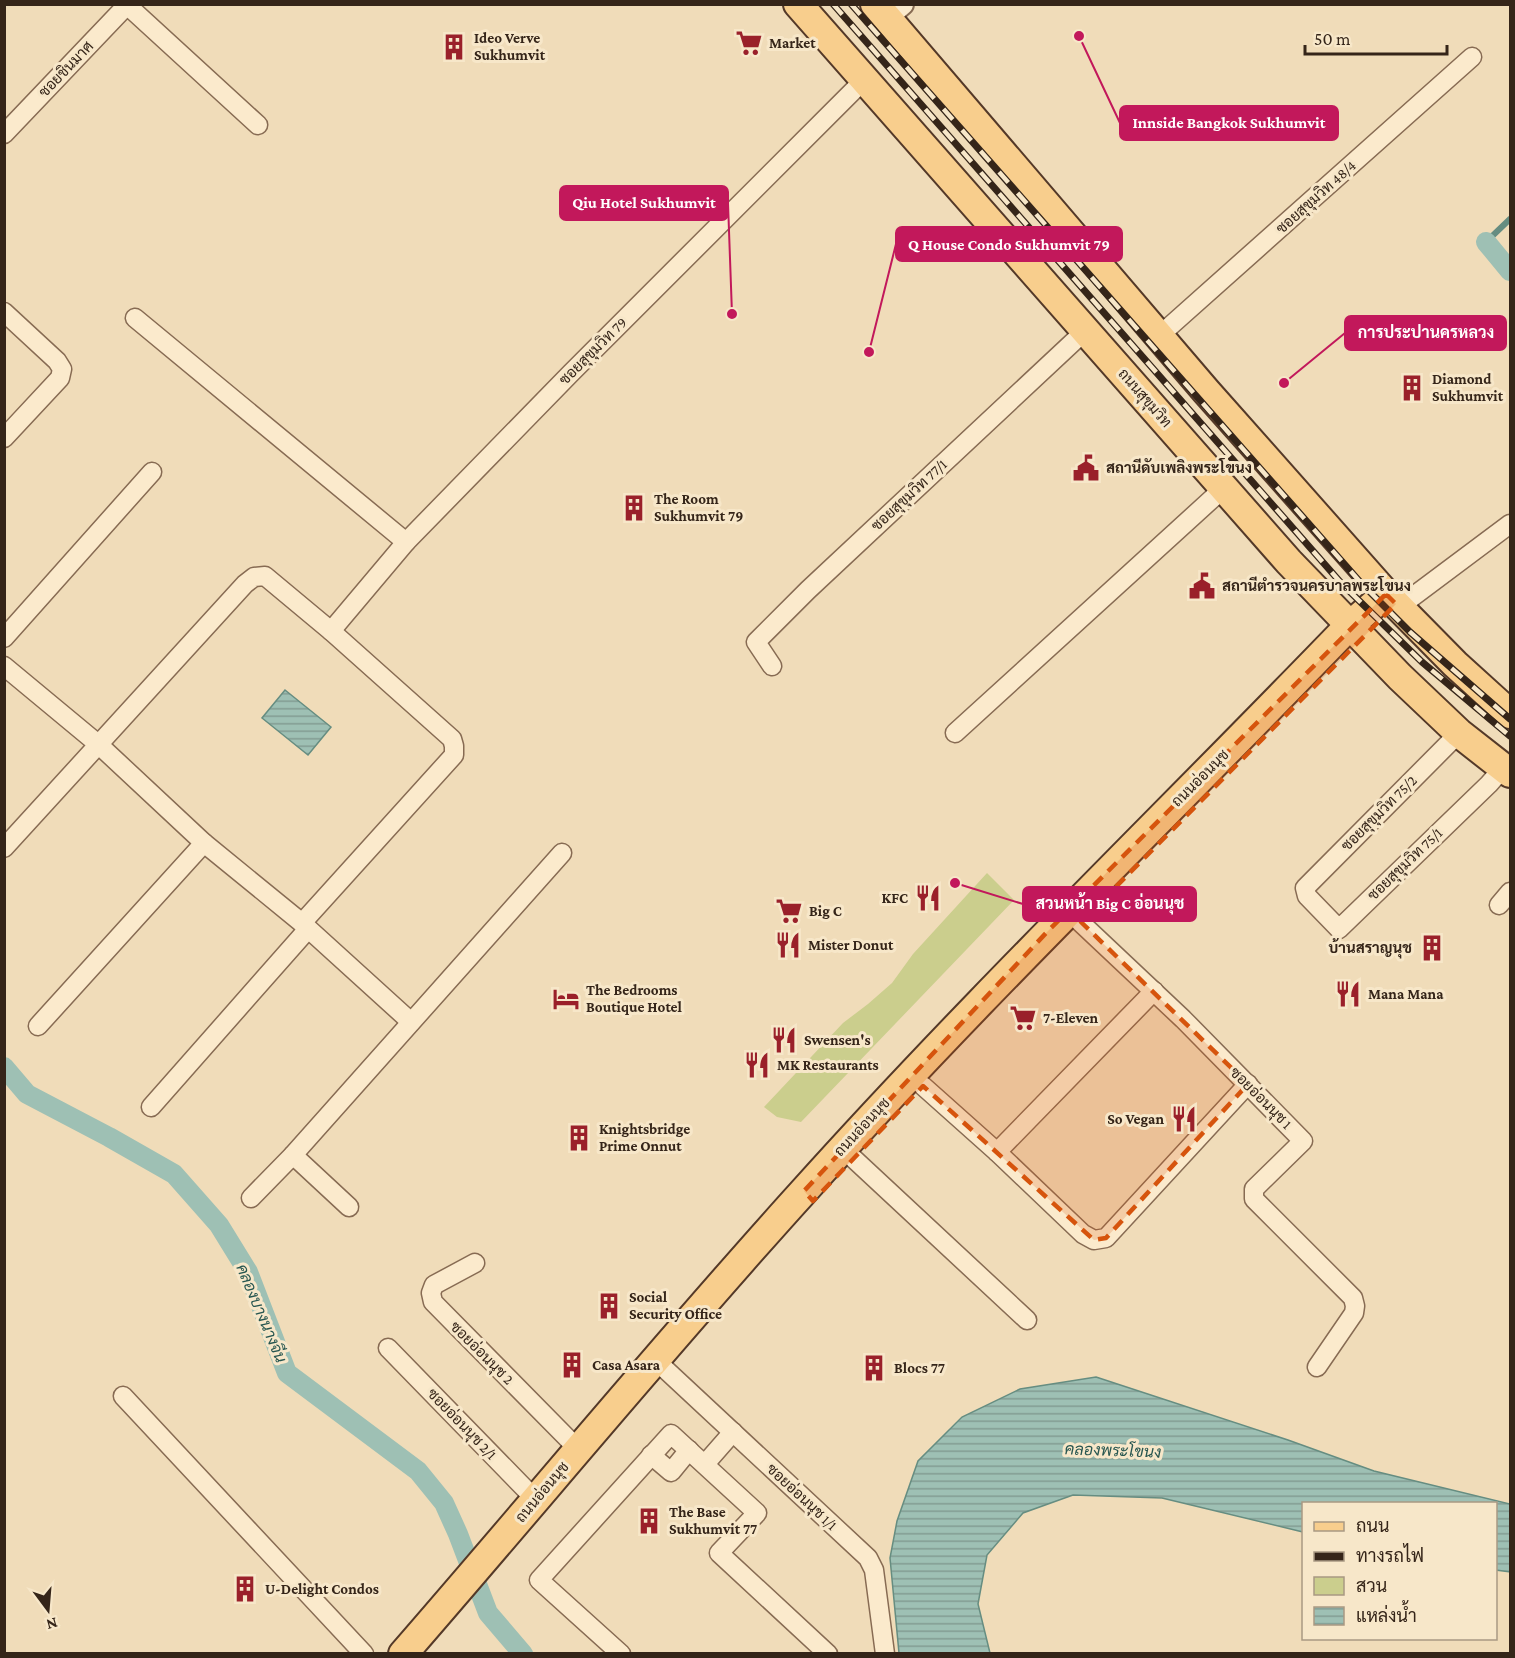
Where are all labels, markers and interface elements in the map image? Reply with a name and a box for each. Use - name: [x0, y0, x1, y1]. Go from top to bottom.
- scale bar: [1305, 18, 1448, 56]
- supermarket icon: Market: [734, 28, 764, 58]
- text: 50 m: [1314, 29, 1351, 49]
- place label: Ideo Verve Sukhumvit: [474, 30, 546, 63]
- building icon: Ideo Verve Sukhumvit: [439, 32, 469, 62]
- place label: Market: [769, 35, 816, 51]
- street label: ซอยชินมาศ: [35, 37, 96, 100]
- callout: Innside Bangkok Sukhumvit: [1120, 106, 1338, 140]
- text: Innside Bangkok Sukhumvit: [1132, 114, 1326, 131]
- street label: ซอยสุขุมวิท 48/4: [1272, 156, 1361, 239]
- callout: Qiu Hotel Sukhumvit: [560, 186, 728, 220]
- text: Qiu Hotel Sukhumvit: [572, 194, 716, 211]
- callout: Q House Condo Sukhumvit 79: [896, 227, 1122, 261]
- text: Q House Condo Sukhumvit 79: [908, 236, 1110, 253]
- street label: ซอยสุขุมวิท 79: [555, 313, 632, 390]
- callout: การประปานครหลวง: [1345, 316, 1506, 350]
- text: การประปานครหลวง: [1358, 324, 1494, 341]
- street label: ถนนสุขุมวิท: [1113, 365, 1175, 432]
- place label: Diamond Sukhumvit: [1432, 371, 1504, 404]
- building icon: Diamond Sukhumvit: [1397, 373, 1427, 403]
- public building icon: สถานีดับเพลิงพระโขนง: [1071, 453, 1101, 483]
- street label: ซอยสุขุมวิท 77/1: [867, 455, 952, 536]
- place label: สถานีดับเพลิงพระโขนง: [1106, 457, 1252, 476]
- place label: The Room Sukhumvit 79: [654, 491, 743, 524]
- building icon: The Room Sukhumvit 79: [619, 493, 649, 523]
- public building icon: สถานีตำรวจนครบาลพระโขนง: [1187, 571, 1217, 601]
- place label: สถานีตำรวจนครบาลพระโขนง: [1222, 575, 1411, 594]
- street label: ถนนอ่อนนุช: [1167, 745, 1234, 812]
- street label: ซอยสุขุมวิท 75/2: [1337, 771, 1422, 856]
- street label: ซอยสุขุมวิท 75/1: [1364, 824, 1448, 906]
- restaurant icon: KFC: [913, 883, 943, 913]
- callout: สวนหน้า Big C อ่อนนุช: [1023, 887, 1196, 921]
- place label: KFC: [882, 890, 908, 906]
- text: สวนหน้า Big C อ่อนนุช: [1036, 892, 1184, 915]
- supermarket icon: Big C: [774, 896, 804, 926]
- place label: Big C: [809, 903, 842, 919]
- restaurant icon: Mister Donut: [773, 930, 803, 960]
- building icon: บ้านสราญนุช: [1417, 933, 1447, 963]
- place label: Mister Donut: [808, 937, 894, 953]
- place label: บ้านสราญนุช: [1328, 938, 1412, 959]
- restaurant icon: Mana Mana: [1333, 979, 1363, 1009]
- place label: The Bedrooms Boutique Hotel: [586, 982, 683, 1015]
- hotel icon: The Bedrooms Boutique Hotel: [551, 984, 581, 1014]
- place label: Mana Mana: [1368, 986, 1444, 1002]
- supermarket icon: 7-Eleven: [1008, 1003, 1038, 1033]
- place label: 7-Eleven: [1043, 1010, 1099, 1026]
- restaurant icon: Swensen's: [769, 1025, 799, 1055]
- place label: Swensen's: [804, 1032, 871, 1048]
- restaurant icon: MK Restaurants: [742, 1050, 772, 1080]
- place label: MK Restaurants: [777, 1057, 879, 1073]
- street label: ซอยอ่อนนุช 1: [1225, 1063, 1296, 1134]
- street label: ถนนอ่อนนุช: [830, 1093, 895, 1161]
- restaurant icon: So Vegan: [1169, 1104, 1199, 1134]
- place label: So Vegan: [1107, 1111, 1164, 1127]
- place label: Knightsbridge Prime Onnut: [599, 1121, 690, 1154]
- building icon: Knightsbridge Prime Onnut: [564, 1123, 594, 1153]
- water label: คลองบางนางจีน: [233, 1260, 293, 1365]
- place label: Social Security Office: [629, 1289, 722, 1322]
- building icon: Social Security Office: [594, 1291, 624, 1321]
- street label: ซอยอ่อนนุช 2: [445, 1317, 518, 1390]
- building icon: Casa Asara: [557, 1350, 587, 1380]
- building icon: Blocs 77: [859, 1353, 889, 1383]
- place label: Casa Asara: [592, 1357, 661, 1373]
- place label: Blocs 77: [894, 1360, 945, 1376]
- street label: ซอยอ่อนนุช 2/1: [422, 1384, 501, 1465]
- water label: คลองพระโขนง: [1065, 1437, 1162, 1461]
- street label: ถนนอ่อนนุช: [511, 1457, 574, 1527]
- street label: ซอยอ่อนนุช 1/1: [762, 1459, 842, 1536]
- legend: [1302, 1502, 1497, 1640]
- place label: The Base Sukhumvit 77: [669, 1504, 757, 1537]
- building icon: The Base Sukhumvit 77: [634, 1506, 664, 1536]
- text: ถนน: [1356, 1516, 1389, 1536]
- text: ทางรถไฟ: [1356, 1543, 1424, 1566]
- building icon: U-Delight Condos: [230, 1574, 260, 1604]
- text: สวน: [1356, 1576, 1387, 1596]
- north arrow: [18, 1580, 78, 1640]
- place label: U-Delight Condos: [265, 1581, 379, 1597]
- text: แหล่งน้ำ: [1356, 1600, 1417, 1626]
- text: N: [44, 1614, 60, 1634]

